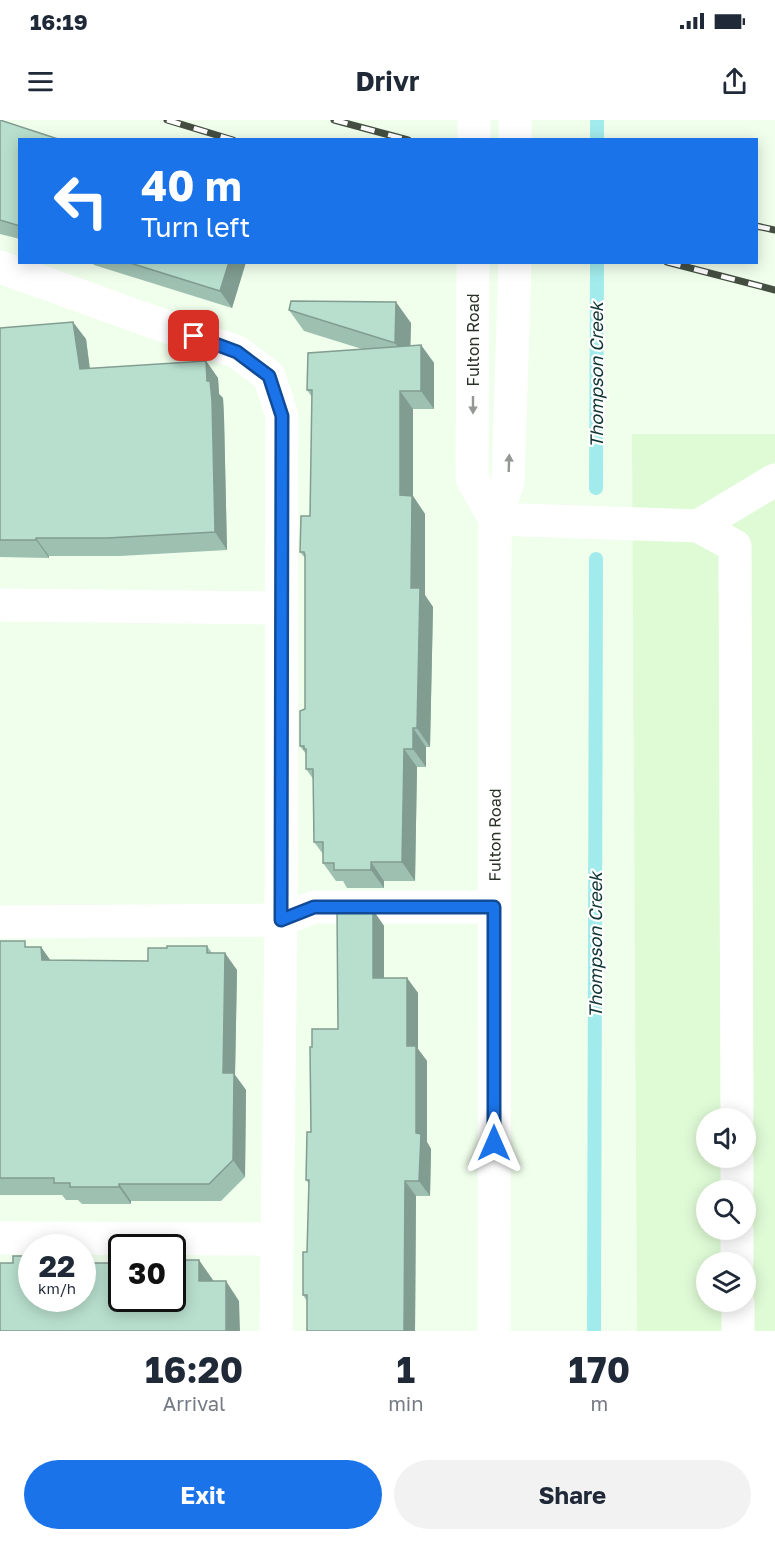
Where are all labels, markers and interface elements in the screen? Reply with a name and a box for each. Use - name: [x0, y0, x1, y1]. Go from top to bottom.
- text: 16:19: [30, 8, 88, 35]
- icon: menu: [24, 65, 57, 98]
- text: Drivr: [356, 65, 419, 97]
- icon: share: [718, 65, 751, 98]
- text: 40 m: [141, 160, 242, 210]
- icon: left: [42, 162, 120, 240]
- text: Turn left: [141, 211, 250, 243]
- street label: Fulton Road: [463, 293, 483, 387]
- water label: Thompson Creek: [585, 300, 607, 448]
- pin: [168, 310, 219, 361]
- icon: arrive: [177, 319, 210, 352]
- one-way arrow: [468, 395, 477, 414]
- one-way arrow: [504, 453, 513, 472]
- street label: Fulton Road: [485, 788, 505, 882]
- water label: Thompson Creek: [584, 870, 606, 1018]
- map controls: [696, 1108, 756, 1312]
- button: sound: [696, 1108, 756, 1168]
- position arrow: [462, 1111, 526, 1175]
- button: search: [696, 1180, 756, 1240]
- speed limit sign: 30: [108, 1234, 186, 1312]
- text: 22: [39, 1248, 75, 1284]
- button: layers: [696, 1252, 756, 1312]
- text: km/h: [38, 1279, 76, 1297]
- text: 16:20: [145, 1348, 243, 1391]
- text: 1: [397, 1348, 415, 1391]
- text: 170: [568, 1348, 630, 1391]
- text: Arrival: [163, 1391, 225, 1415]
- text: min: [388, 1391, 424, 1415]
- text: m: [590, 1391, 608, 1415]
- button: Exit: [24, 1460, 382, 1529]
- button: Share: [394, 1460, 751, 1529]

